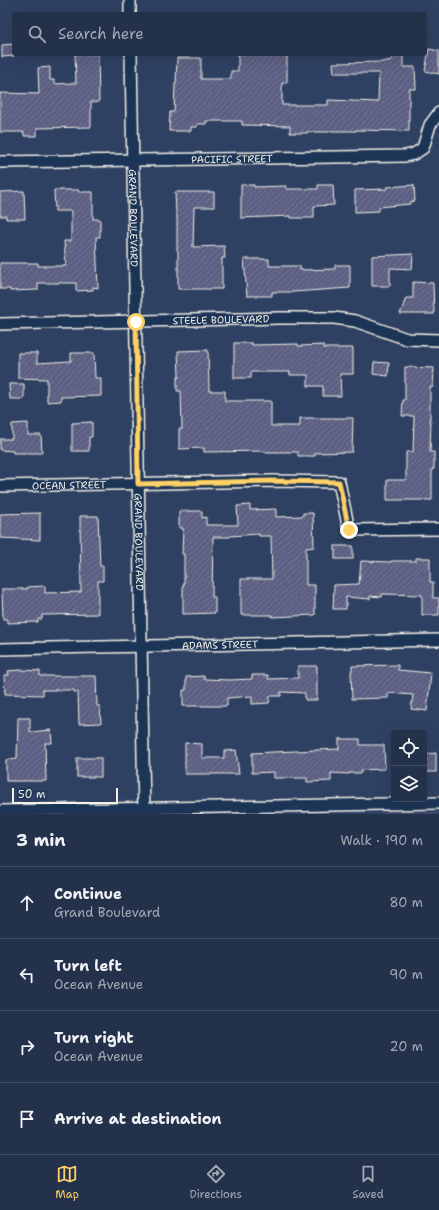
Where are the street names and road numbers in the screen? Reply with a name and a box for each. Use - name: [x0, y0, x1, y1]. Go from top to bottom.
- street label: PACIFIC STREET: [191, 151, 273, 166]
- street label: GRAND BOULEVARD: [126, 169, 141, 267]
- street label: STEELE BOULEVARD: [173, 312, 270, 327]
- street label: OCEAN STREET: [32, 478, 106, 492]
- street label: GRAND BOULEVARD: [132, 493, 147, 591]
- street label: ADAMS STREET: [182, 637, 258, 652]

